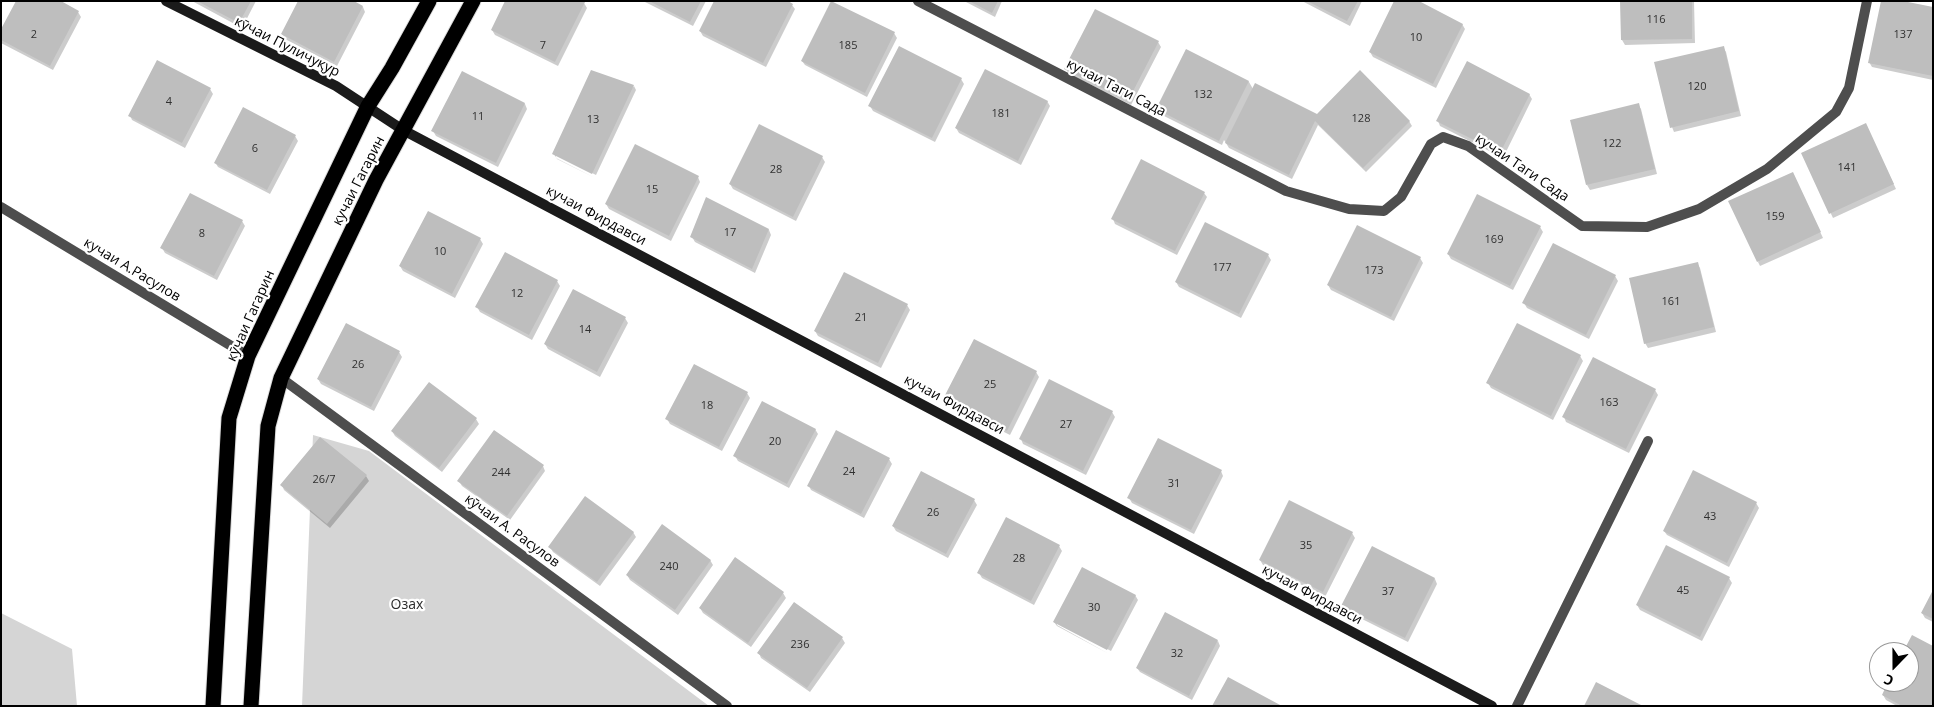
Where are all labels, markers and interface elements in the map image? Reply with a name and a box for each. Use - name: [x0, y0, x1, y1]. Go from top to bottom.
- street label: кӯчаи Пуличуқур: [232, 13, 342, 81]
- house number: 116: [1647, 13, 1665, 27]
- house number: 2: [31, 28, 37, 42]
- house number: 137: [1894, 28, 1912, 42]
- house number: 10: [1410, 31, 1422, 45]
- house number: 7: [540, 39, 546, 53]
- house number: 185: [839, 39, 857, 53]
- street label: кучаи Таги Сада: [1063, 56, 1169, 120]
- house number: 120: [1688, 80, 1706, 94]
- house number: 132: [1194, 88, 1212, 102]
- house number: 4: [166, 95, 172, 109]
- house number: 181: [992, 107, 1010, 121]
- house number: 11: [472, 110, 484, 124]
- house number: 128: [1352, 112, 1370, 126]
- house number: 13: [587, 113, 599, 127]
- street label: кучаи Таги Сада: [1472, 130, 1572, 206]
- street label: кучаи Гагарин: [329, 133, 389, 229]
- house number: 122: [1603, 137, 1621, 151]
- house number: 6: [252, 142, 258, 156]
- house number: 141: [1838, 161, 1856, 175]
- house number: 28: [770, 163, 782, 177]
- street label: кучаи Фирдавси: [543, 182, 649, 250]
- house number: 15: [646, 183, 658, 197]
- house number: 159: [1766, 210, 1784, 224]
- house number: 17: [724, 226, 736, 240]
- house number: 8: [199, 227, 205, 241]
- house number: 169: [1485, 233, 1503, 247]
- street label: кучаи А.Расулов: [81, 234, 183, 306]
- house number: 10: [434, 245, 446, 259]
- house number: 177: [1213, 261, 1231, 275]
- house number: 173: [1365, 264, 1383, 278]
- street label: кӯчаи Гагарин: [223, 268, 279, 364]
- house number: 12: [511, 287, 523, 301]
- house number: 161: [1662, 295, 1680, 309]
- house number: 21: [855, 311, 867, 325]
- house number: 14: [579, 323, 591, 337]
- house number: 26: [352, 358, 364, 372]
- street label: кучаи Фирдавси: [901, 371, 1007, 439]
- house number: 25: [984, 378, 996, 392]
- house number: 163: [1600, 396, 1618, 410]
- house number: 18: [701, 399, 713, 413]
- house number: 27: [1060, 418, 1072, 432]
- house number: 20: [769, 435, 781, 449]
- house number: 24: [843, 465, 855, 479]
- house number: 244: [492, 466, 510, 480]
- house number: 26/7: [313, 473, 335, 487]
- house number: 31: [1168, 477, 1180, 491]
- street label: кӯчаи А. Расулов: [461, 491, 563, 571]
- house number: 26: [927, 506, 939, 520]
- house number: 43: [1704, 510, 1716, 524]
- house number: 35: [1300, 539, 1312, 553]
- house number: 28: [1013, 552, 1025, 566]
- house number: 240: [660, 560, 678, 574]
- street label: кучаи Фирдавси: [1259, 561, 1365, 629]
- house number: 45: [1677, 584, 1689, 598]
- house number: 37: [1382, 585, 1394, 599]
- park label: Озах: [391, 597, 423, 613]
- house number: 30: [1088, 601, 1100, 615]
- house number: 236: [791, 638, 809, 652]
- north arrow: [1869, 642, 1919, 692]
- house number: 32: [1171, 647, 1183, 661]
- text: С: [1881, 670, 1896, 691]

